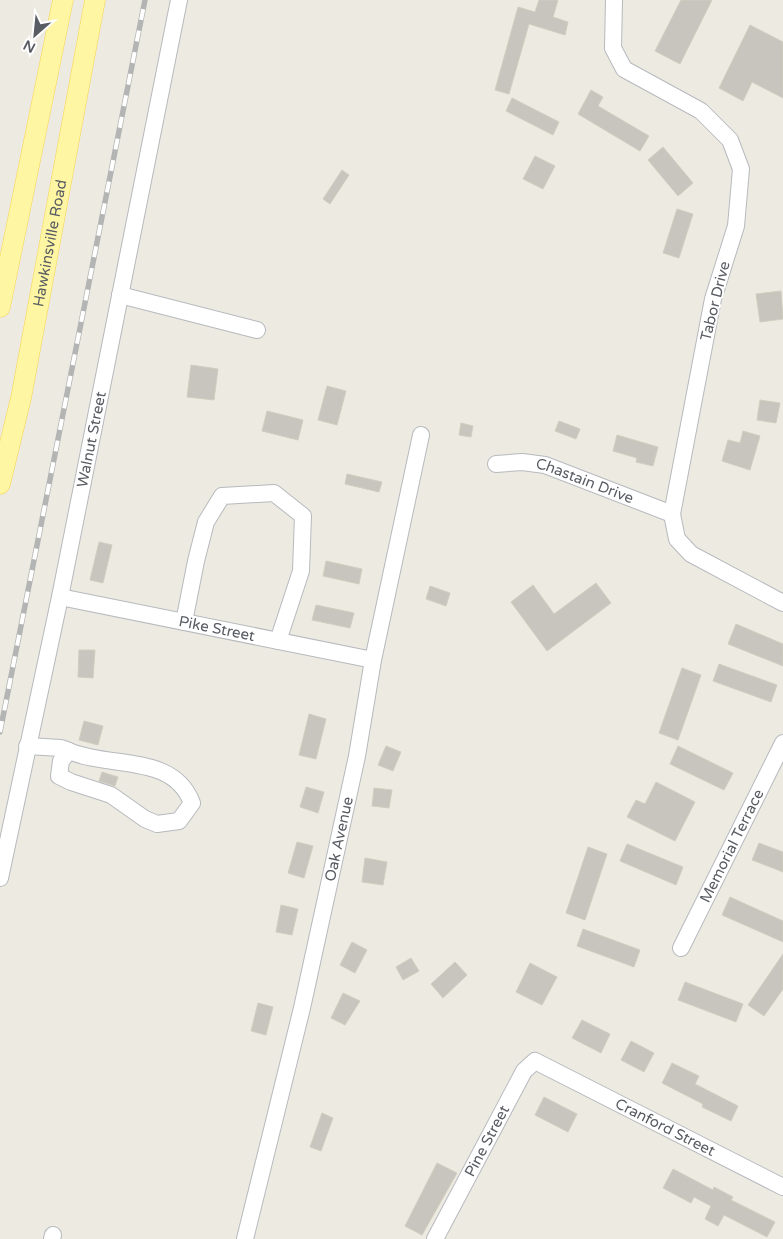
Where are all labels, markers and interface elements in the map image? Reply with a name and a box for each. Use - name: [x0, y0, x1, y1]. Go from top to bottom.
- north arrow: [10, 10, 60, 60]
- text: N: [20, 36, 38, 56]
- street label: Hawkinsville Road: [29, 178, 70, 308]
- street label: Tabor Drive: [696, 259, 734, 343]
- street label: Walnut Street: [73, 390, 110, 489]
- street label: Chastain Drive: [535, 455, 636, 507]
- street label: Pike Street: [177, 612, 257, 645]
- street label: Memorial Terrace: [696, 786, 768, 906]
- street label: Oak Avenue: [321, 795, 357, 883]
- street label: Cranford Street: [612, 1094, 718, 1160]
- street label: Pine Street: [461, 1102, 513, 1180]

